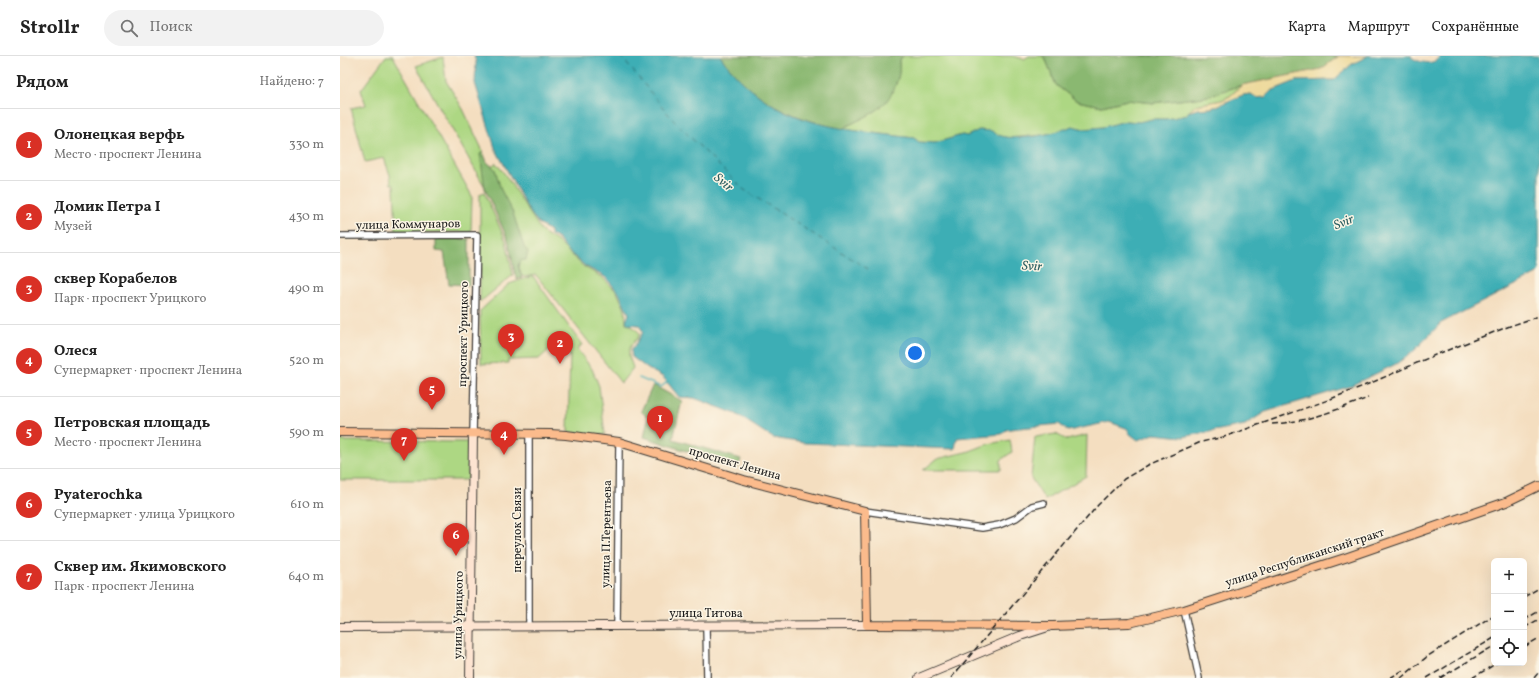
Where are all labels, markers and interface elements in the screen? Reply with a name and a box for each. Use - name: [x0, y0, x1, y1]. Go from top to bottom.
- search box: [104, 10, 384, 46]
- text: Strollr: [20, 15, 80, 41]
- icon: search: [118, 17, 140, 39]
- text: Поиск: [150, 17, 192, 38]
- text: Карта: [1288, 18, 1326, 37]
- text: Маршрут: [1348, 18, 1410, 37]
- text: Сохранённые: [1432, 18, 1519, 37]
- text: Рядом: [16, 71, 69, 94]
- text: Найдено: 7: [259, 73, 324, 91]
- text: Олонецкая верфь: [54, 125, 185, 146]
- text: 1: [26, 136, 32, 154]
- text: 330 m: [289, 136, 324, 154]
- text: Место · проспект Ленина: [54, 146, 202, 164]
- water label: Svir: [710, 170, 737, 196]
- text: Домик Петра I: [54, 197, 160, 218]
- text: 2: [26, 208, 32, 226]
- text: 430 m: [288, 208, 324, 226]
- water label: Svir: [1331, 211, 1357, 235]
- street label: улица Коммунаров: [356, 216, 460, 234]
- text: Музей: [54, 218, 92, 236]
- water label: Svir: [1021, 257, 1043, 277]
- text: сквер Корабелов: [54, 269, 177, 290]
- text: 3: [26, 280, 32, 298]
- text: 490 m: [288, 280, 324, 298]
- street label: проспект Урицкого: [455, 281, 473, 387]
- text: Парк · проспект Урицкого: [54, 290, 206, 308]
- pin: 3: [498, 324, 524, 357]
- pin: 2: [547, 331, 573, 364]
- text: Олеся: [54, 341, 97, 362]
- your location: [905, 343, 925, 363]
- text: 4: [25, 352, 33, 370]
- text: 520 m: [289, 352, 324, 370]
- text: Супермаркет · проспект Ленина: [54, 362, 242, 380]
- pin: 5: [419, 377, 445, 410]
- pin: 1: [647, 406, 673, 439]
- text: Петровская площадь: [54, 413, 210, 434]
- pin: 4: [491, 422, 517, 455]
- text: 5: [26, 424, 32, 442]
- text: 590 m: [289, 424, 324, 442]
- pin: 7: [391, 428, 417, 461]
- text: Место · проспект Ленина: [54, 434, 202, 452]
- street label: проспект Ленина: [687, 443, 783, 485]
- street label: улица П.Терентьева: [598, 480, 616, 588]
- text: Pyaterochka: [54, 485, 143, 506]
- street label: переулок Связи: [510, 487, 526, 573]
- text: 6: [25, 496, 33, 514]
- text: 610 m: [290, 496, 324, 514]
- text: Супермаркет · улица Урицкого: [54, 506, 235, 524]
- pin: 6: [443, 523, 469, 556]
- street label: улица Республиканский тракт: [1223, 525, 1387, 591]
- text: Сквер им. Якимовского: [54, 557, 226, 578]
- map controls: [1491, 558, 1527, 666]
- button: +: [1491, 558, 1527, 594]
- text: 7: [26, 568, 32, 586]
- text: 640 m: [288, 568, 324, 586]
- street label: улица Урицкого: [450, 571, 468, 659]
- text: Парк · проспект Ленина: [54, 578, 195, 596]
- button: −: [1491, 594, 1527, 630]
- street label: улица Титова: [669, 606, 743, 622]
- button: locate: [1491, 630, 1527, 666]

